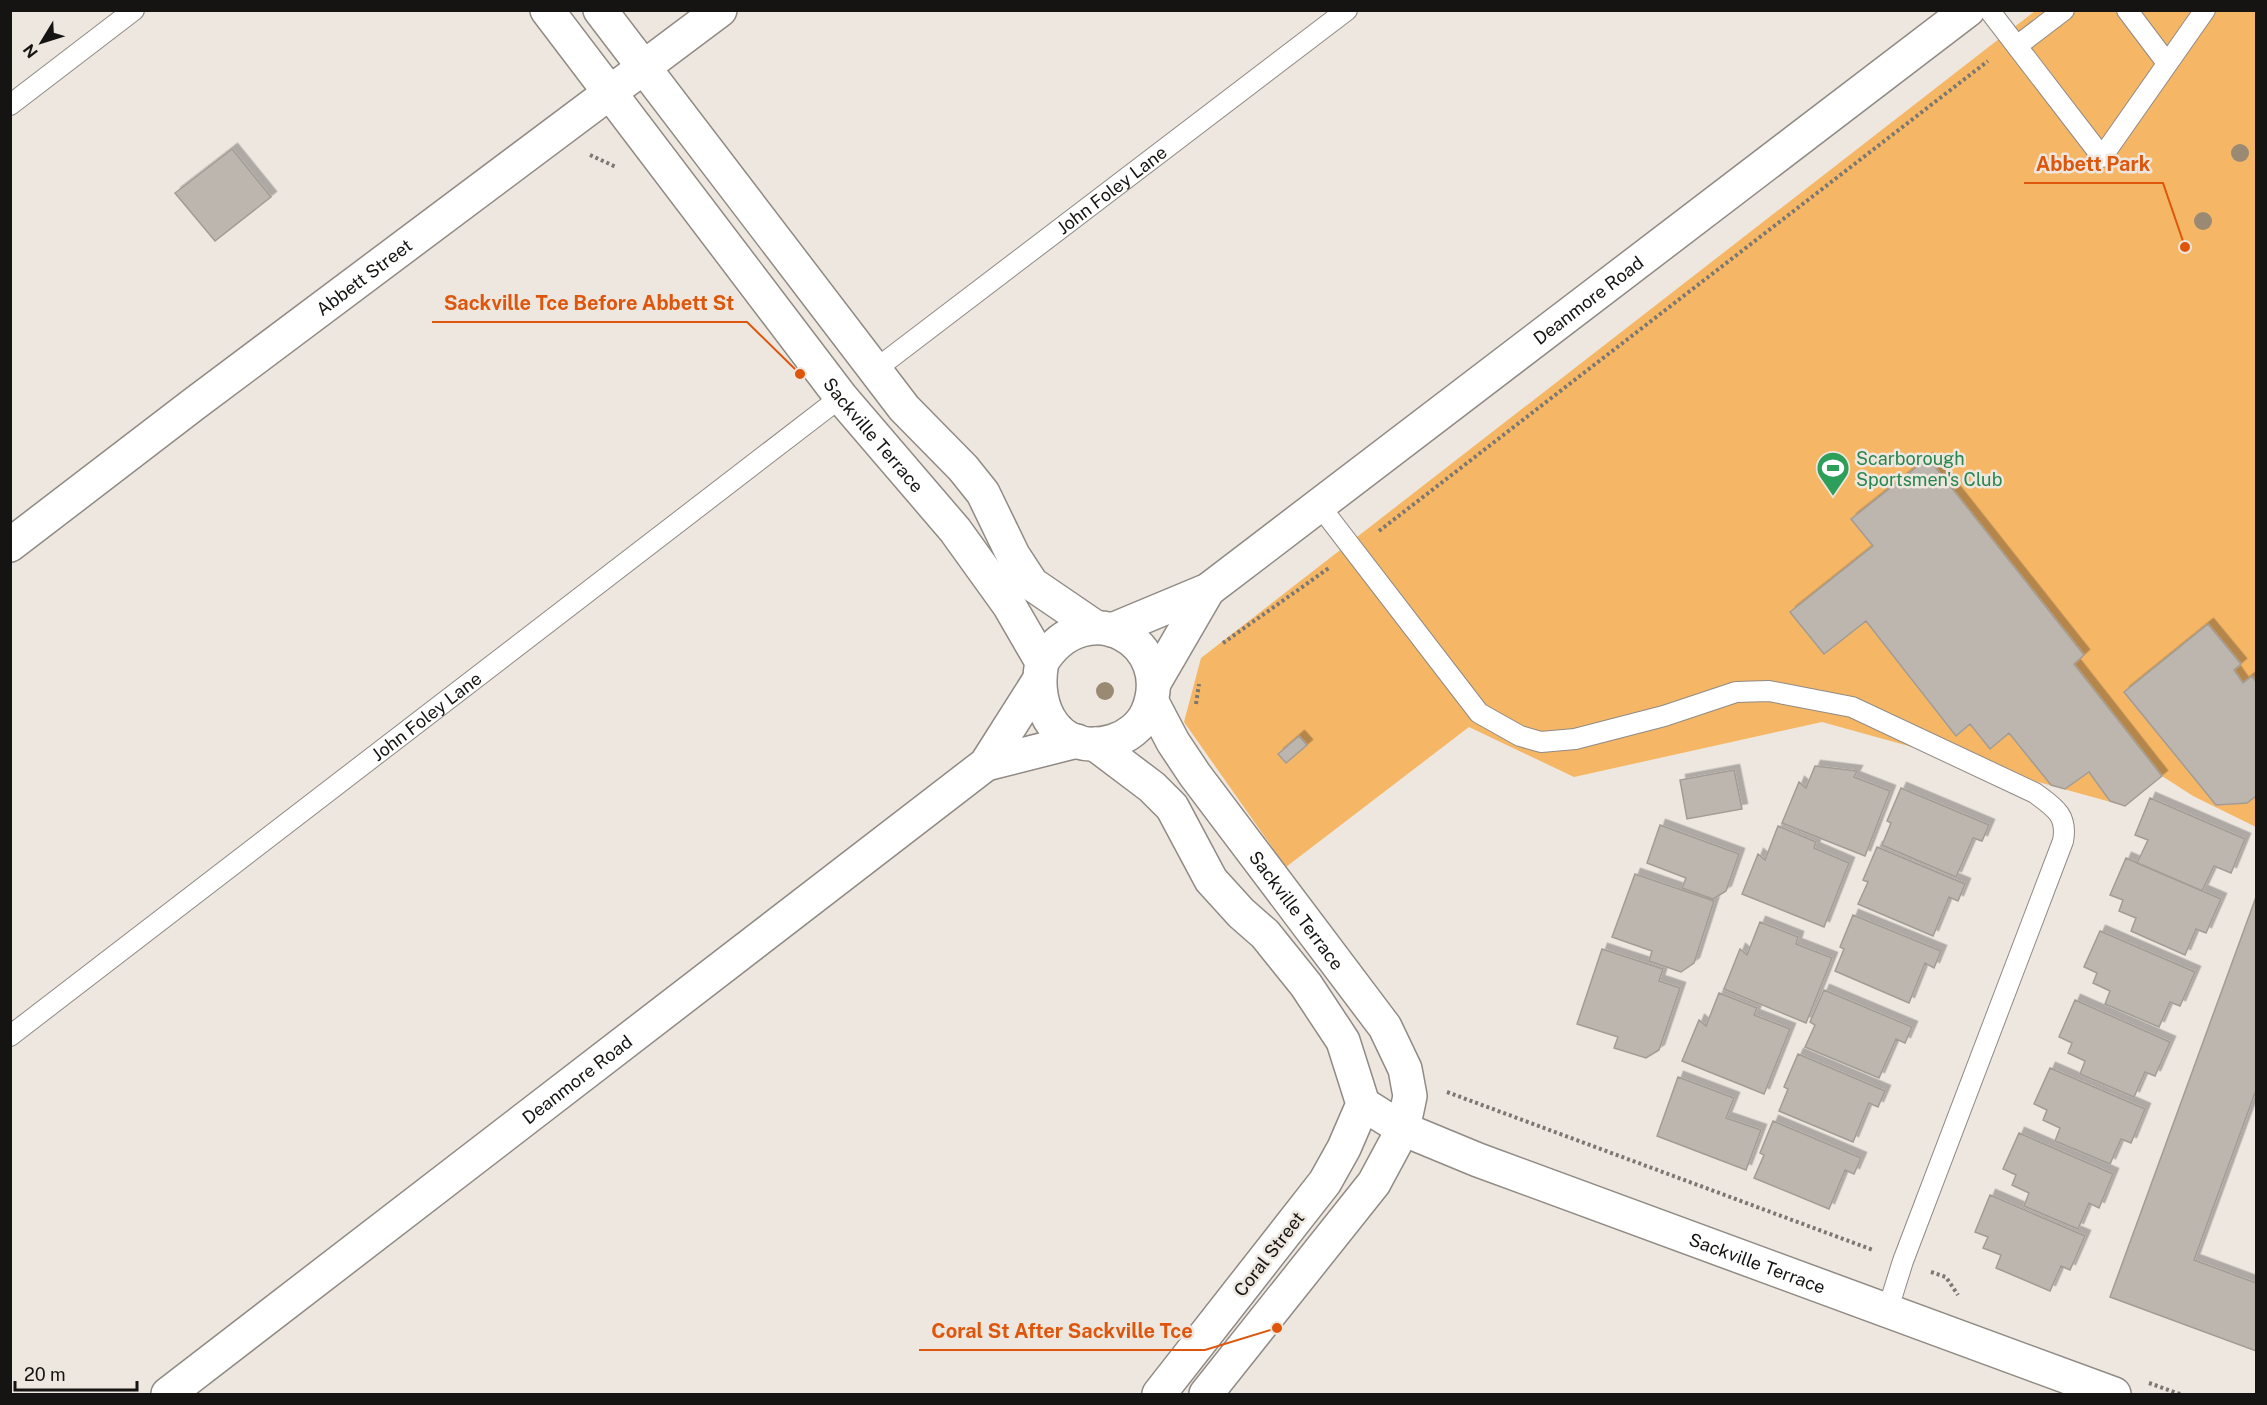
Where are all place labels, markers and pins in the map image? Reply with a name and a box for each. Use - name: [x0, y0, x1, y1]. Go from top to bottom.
- callout: Abbett Park: [2024, 145, 2163, 183]
- callout: Sackville Tce Before Abbett St: [432, 284, 747, 322]
- place label: Scarborough Sportsmen's Club: [1856, 448, 2002, 490]
- sports icon: Scarborough Sportsmen's Club: [1815, 450, 1851, 497]
- callout: Coral St After Sackville Tce: [919, 1312, 1205, 1350]

